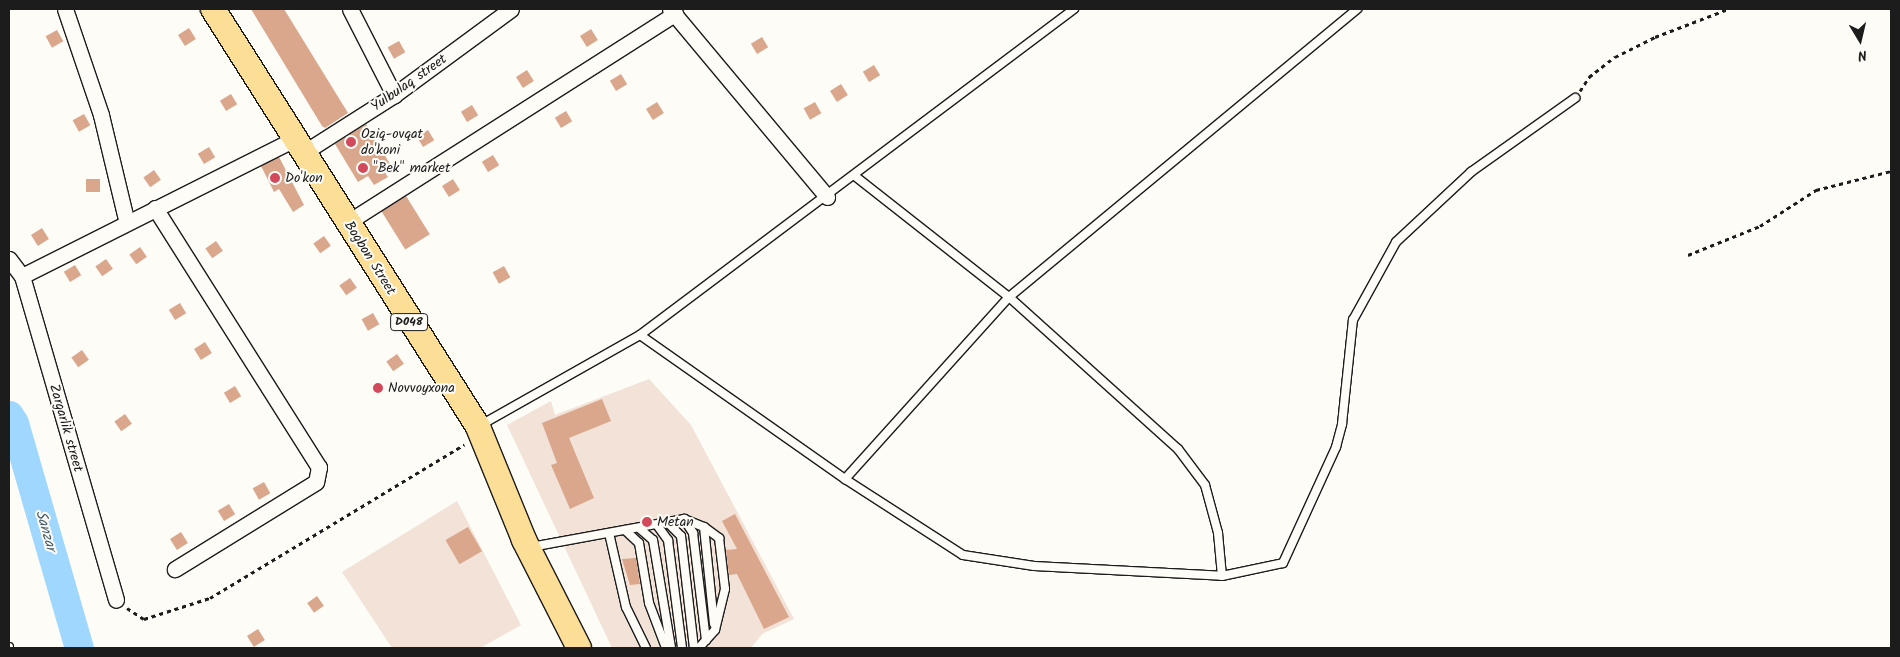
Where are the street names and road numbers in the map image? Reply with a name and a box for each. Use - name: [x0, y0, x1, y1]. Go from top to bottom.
- street label: Yulbulaq street: [368, 51, 450, 115]
- street label: Bogbon Street: [341, 218, 399, 298]
- road number: D048: [389, 313, 429, 332]
- street label: Zargarlik street: [45, 382, 87, 474]

